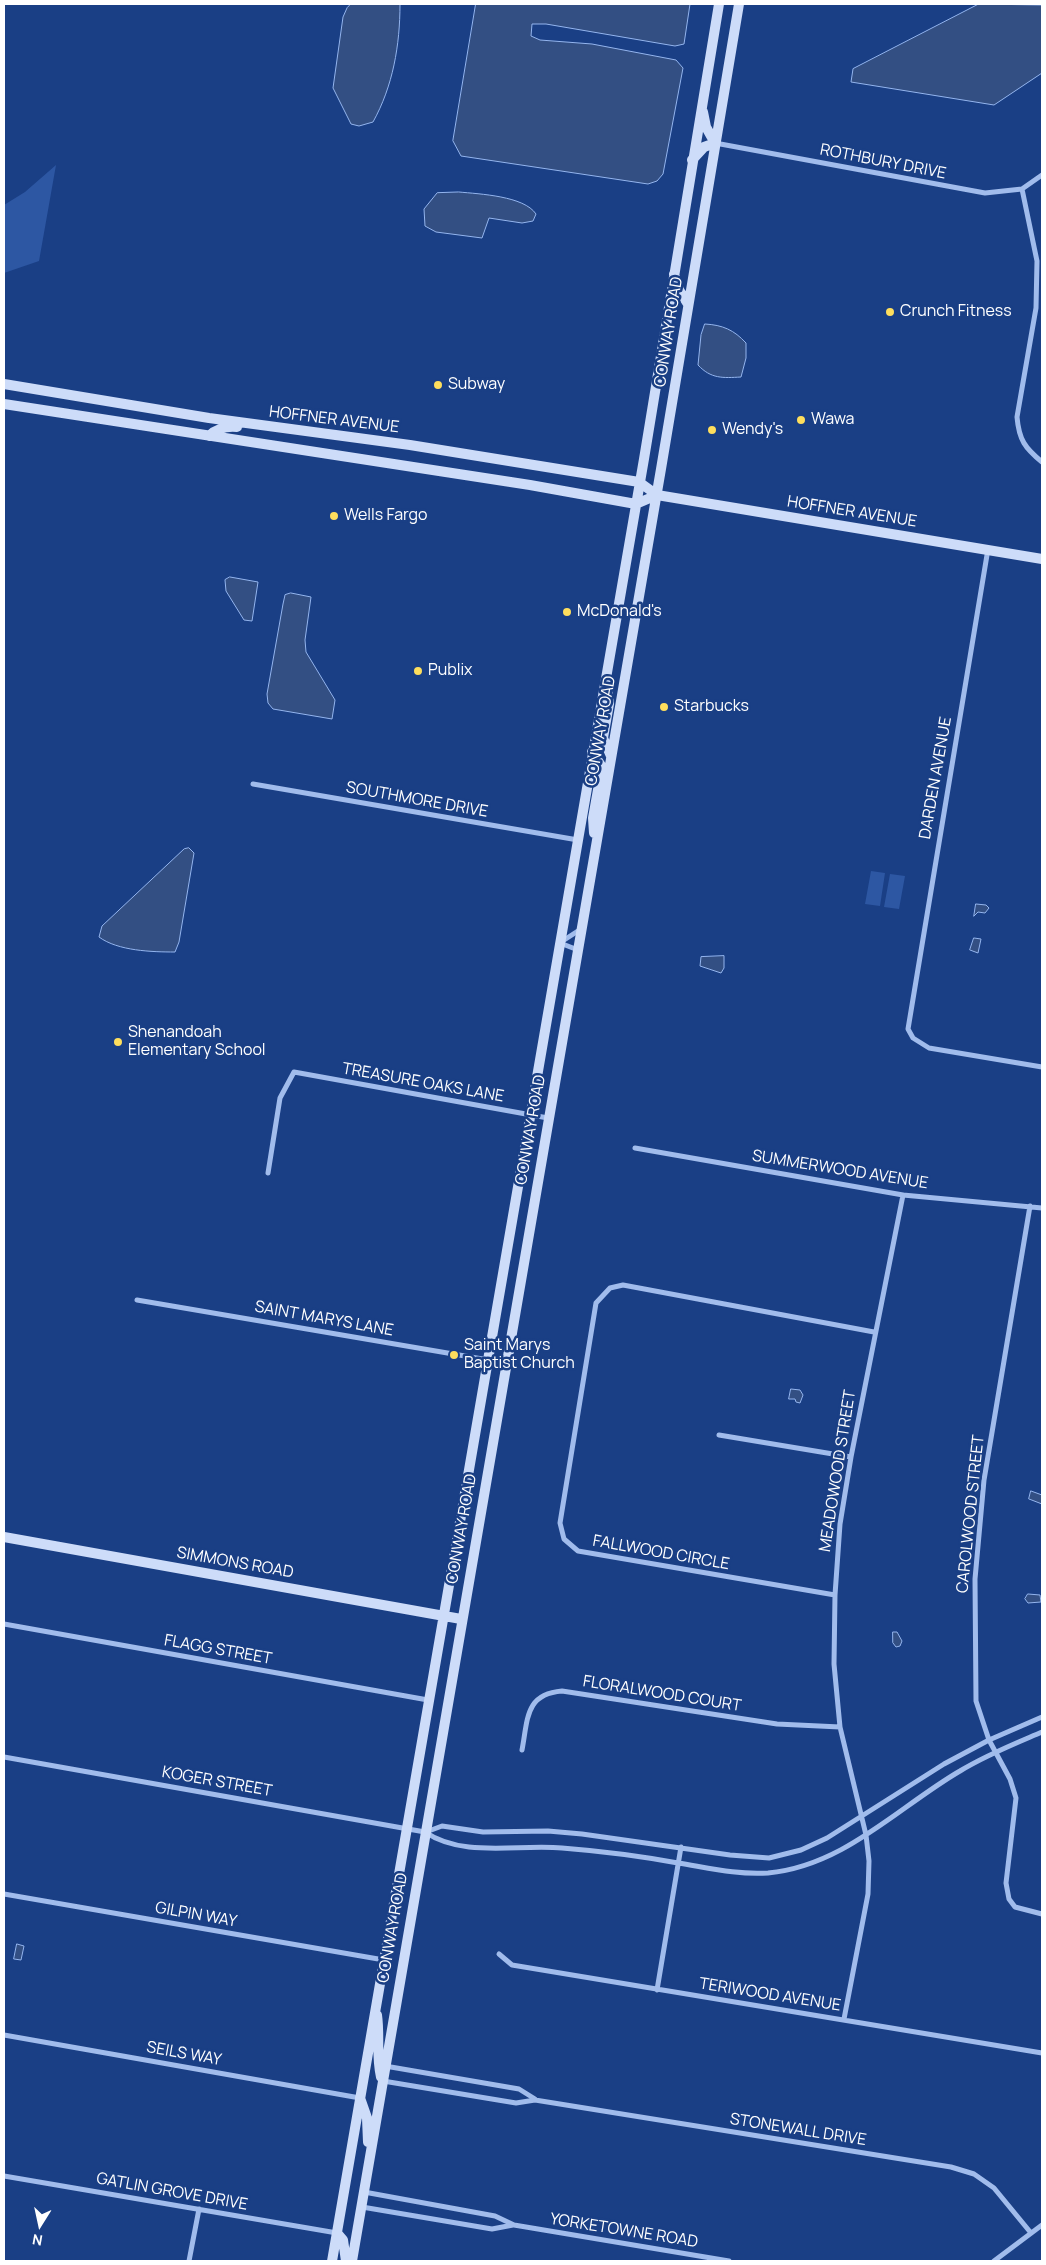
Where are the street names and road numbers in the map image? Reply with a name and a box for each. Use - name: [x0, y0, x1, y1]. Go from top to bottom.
- street label: ROTHBURY DRIVE: [818, 140, 948, 184]
- street label: CONWAY ROAD: [651, 276, 687, 388]
- street label: HOFFNER AVENUE: [268, 402, 400, 438]
- street label: HOFFNER AVENUE: [786, 492, 918, 532]
- street label: CONWAY ROAD: [582, 675, 620, 787]
- street label: DARDEN AVENUE: [916, 715, 956, 841]
- street label: SOUTHMORE DRIVE: [344, 778, 490, 822]
- street label: TREASURE OAKS LANE: [341, 1059, 505, 1107]
- street label: CONWAY ROAD: [512, 1074, 550, 1186]
- street label: SUMMERWOOD AVENUE: [751, 1147, 929, 1193]
- street label: SAINT MARYS LANE: [253, 1297, 395, 1341]
- street label: MEADOWOOD STREET: [816, 1389, 860, 1553]
- street label: CAROLWOOD STREET: [953, 1434, 989, 1594]
- street label: CONWAY ROAD: [443, 1473, 481, 1585]
- street label: FALLWOOD CIRCLE: [591, 1532, 731, 1574]
- street label: SIMMONS ROAD: [175, 1543, 295, 1583]
- street label: FLAGG STREET: [163, 1631, 273, 1669]
- street label: FLORALWOOD COURT: [581, 1672, 743, 1716]
- street label: KOGER STREET: [160, 1763, 274, 1801]
- street label: CONWAY ROAD: [374, 1872, 412, 1984]
- street label: GILPIN WAY: [154, 1898, 238, 1932]
- street label: TERIWOOD AVENUE: [698, 1974, 842, 2016]
- street label: SEILS WAY: [145, 2038, 223, 2070]
- street label: STONEWALL DRIVE: [728, 2110, 868, 2150]
- street label: GATLIN GROVE DRIVE: [95, 2169, 249, 2215]
- street label: YORKETOWNE ROAD: [549, 2210, 699, 2252]

